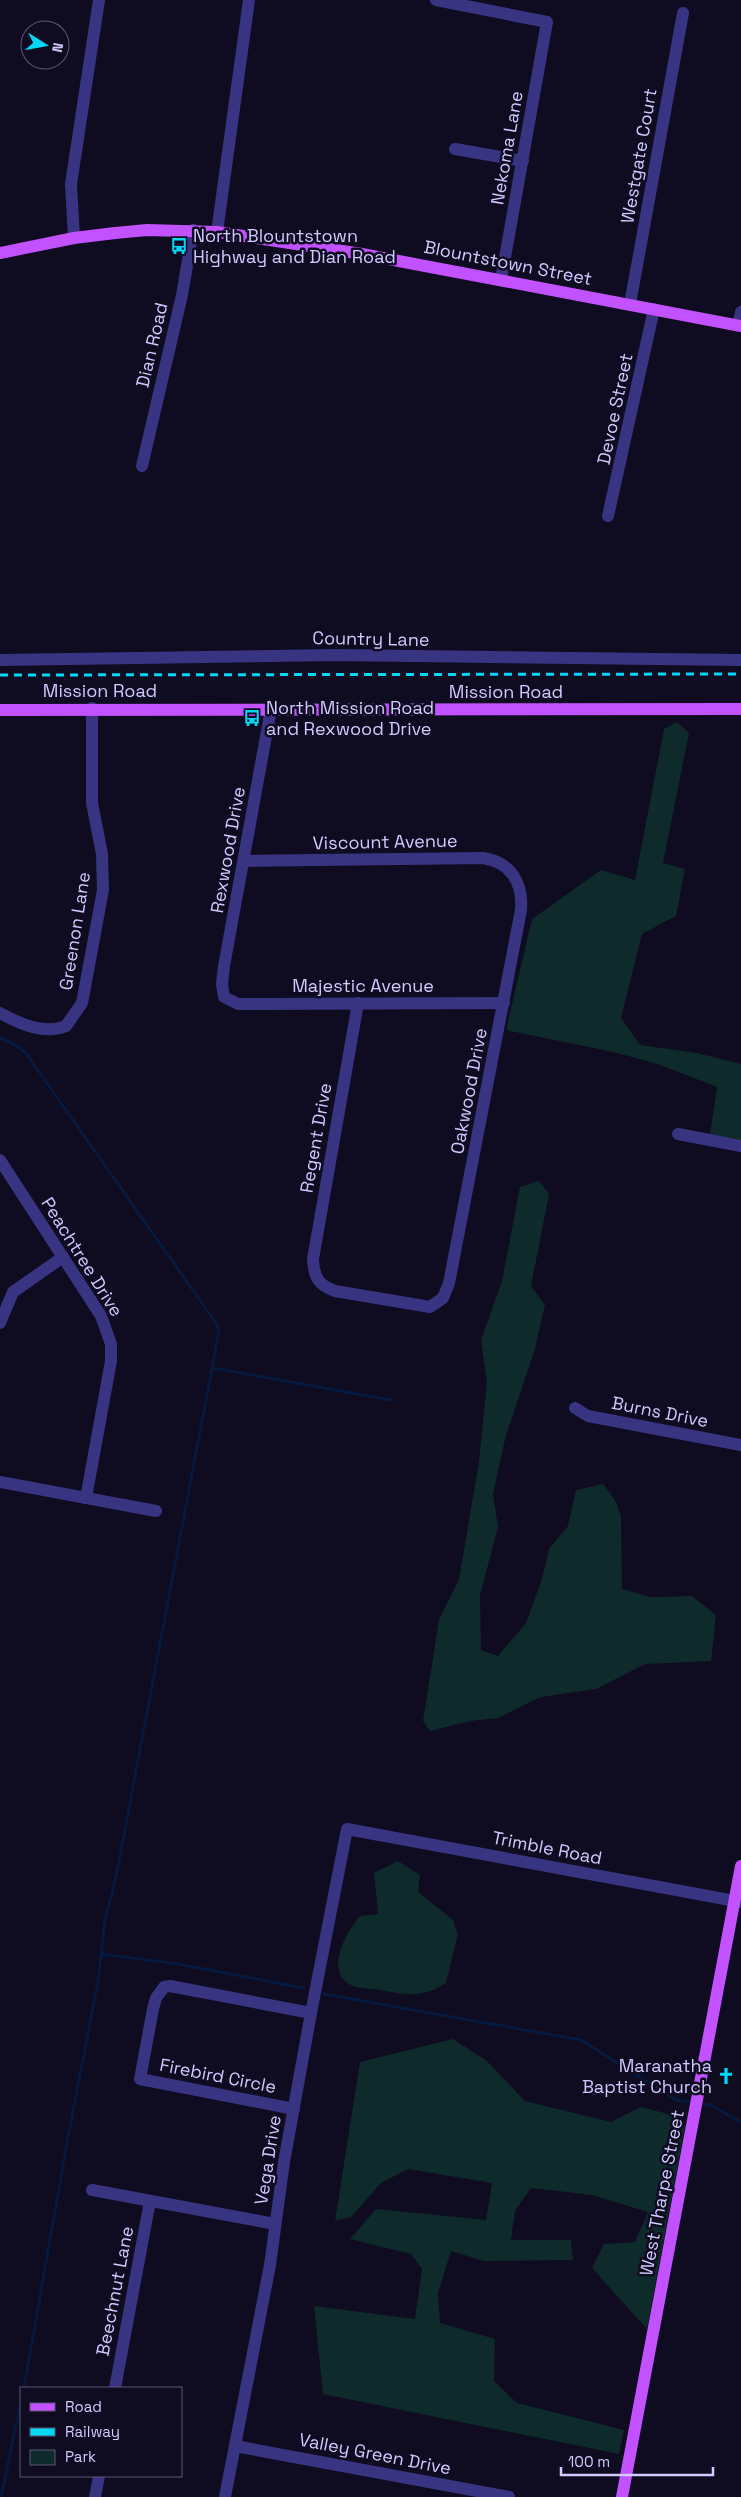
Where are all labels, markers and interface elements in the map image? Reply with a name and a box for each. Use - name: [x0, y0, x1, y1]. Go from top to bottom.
- north arrow: [20, 20, 70, 70]
- text: N: [48, 41, 67, 54]
- street label: Westgate Court: [615, 87, 662, 225]
- street label: Nekoma Lane: [485, 89, 528, 207]
- place label: North Blountstown Highway and Dian Road: [193, 224, 396, 268]
- street label: Blountstown Street: [422, 235, 594, 290]
- bus stop icon: North Blountstown Highway and Dian Road: [169, 236, 189, 256]
- street label: Dian Road: [131, 300, 172, 390]
- street label: Devoe Street: [592, 351, 638, 467]
- street label: Country Lane: [312, 626, 430, 651]
- street label: Mission Road: [43, 679, 157, 702]
- street label: Mission Road: [449, 680, 563, 703]
- place label: North Mission Road and Rexwood Drive: [266, 696, 434, 740]
- bus stop icon: North Mission Road and Rexwood Drive: [242, 708, 262, 728]
- street label: Rexwood Drive: [205, 785, 250, 915]
- street label: Viscount Avenue: [312, 829, 458, 854]
- street label: Greenon Lane: [54, 870, 95, 992]
- street label: Majestic Avenue: [292, 974, 434, 997]
- street label: Oakwood Drive: [445, 1026, 492, 1156]
- street label: Regent Drive: [295, 1081, 336, 1195]
- street label: Peachtree Drive: [36, 1193, 128, 1321]
- street label: Burns Drive: [610, 1391, 710, 1432]
- street label: Trimble Road: [490, 1826, 604, 1869]
- street label: Firebird Circle: [158, 2053, 278, 2098]
- place label: Maranatha Baptist Church: [582, 2054, 712, 2098]
- church icon: Maranatha Baptist Church: [716, 2066, 736, 2086]
- street label: West Tharpe Street: [634, 2108, 689, 2278]
- street label: Vega Drive: [249, 2113, 286, 2207]
- street label: Beechnut Lane: [91, 2224, 138, 2358]
- legend: [20, 2387, 182, 2477]
- text: Road: [65, 2397, 102, 2416]
- text: Railway: [65, 2422, 120, 2441]
- street label: Valley Green Drive: [297, 2427, 453, 2480]
- scale bar: [561, 2444, 714, 2476]
- text: Park: [65, 2447, 96, 2466]
- text: 100 m: [568, 2452, 610, 2471]

